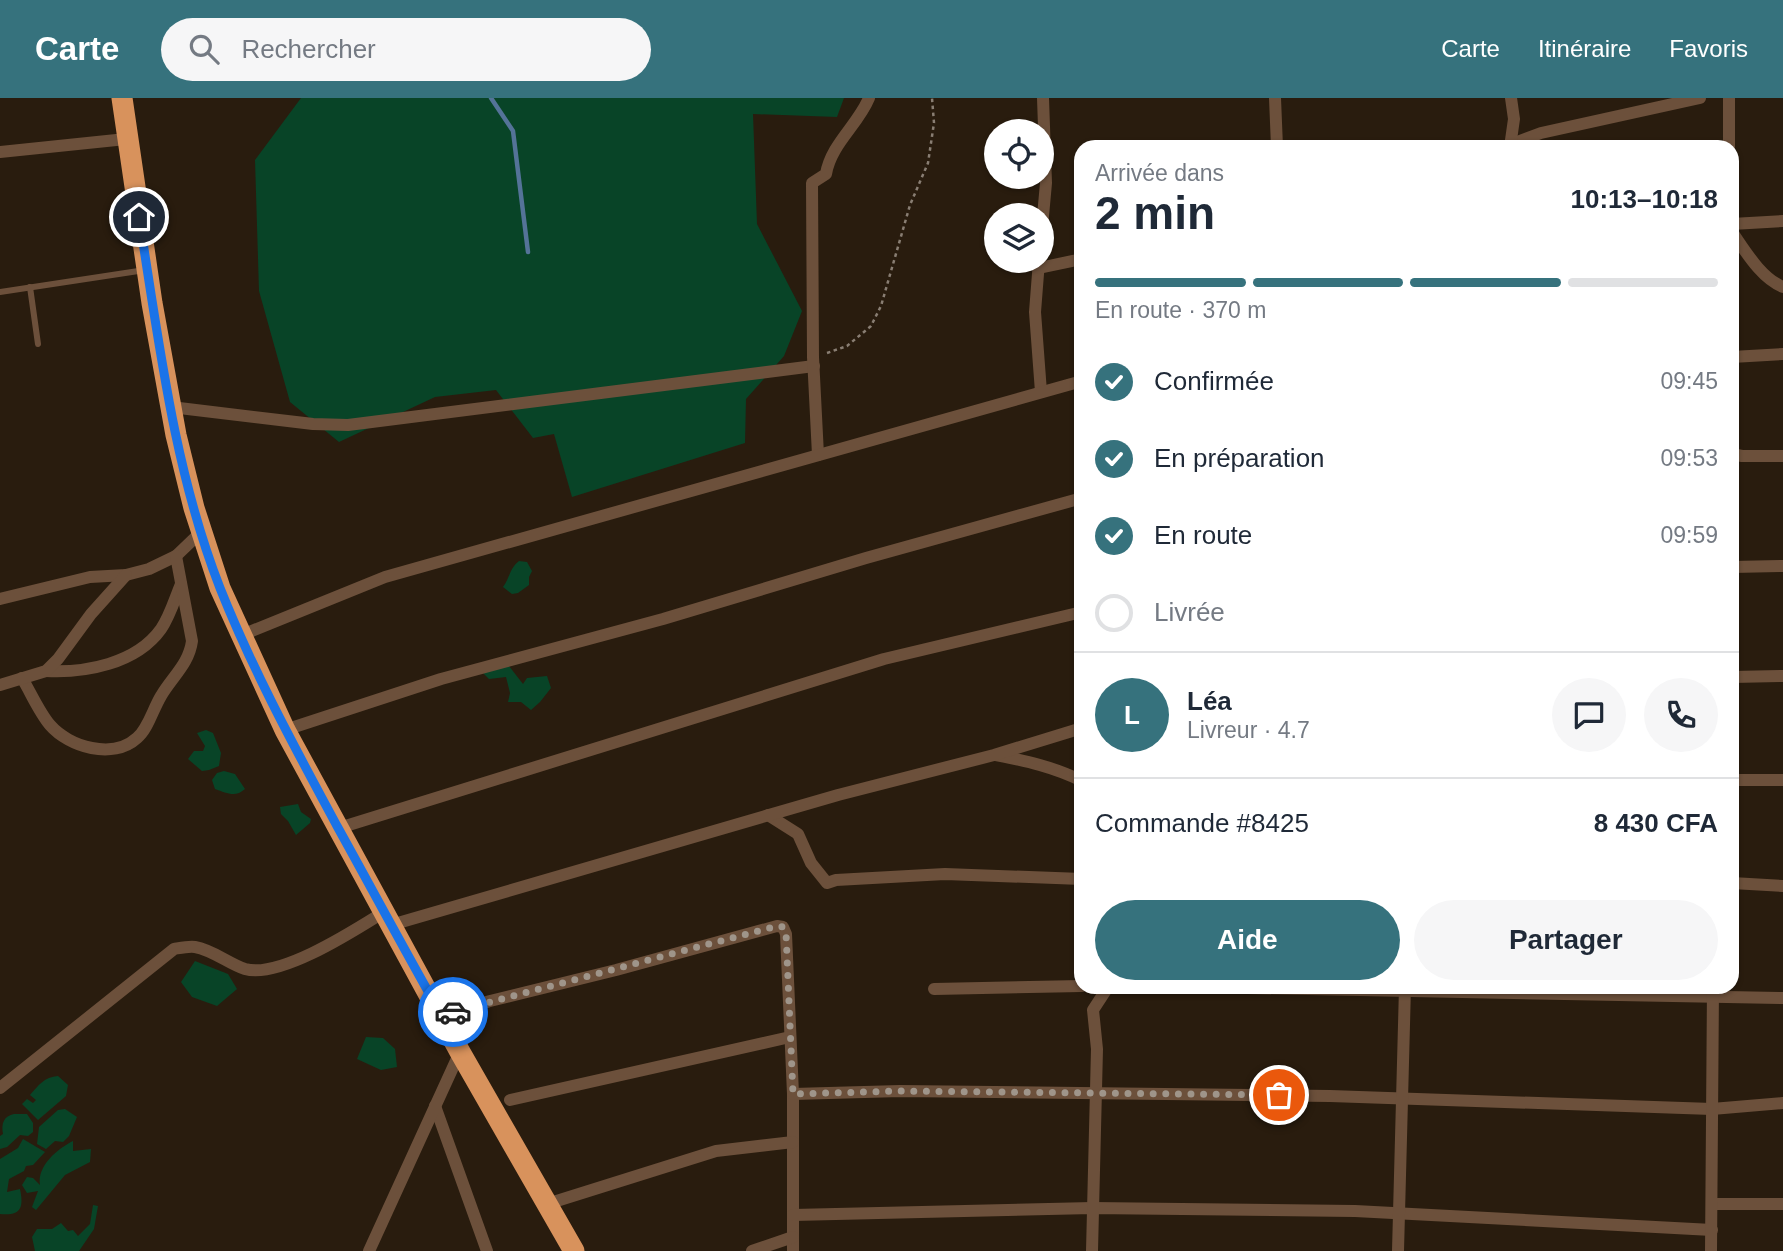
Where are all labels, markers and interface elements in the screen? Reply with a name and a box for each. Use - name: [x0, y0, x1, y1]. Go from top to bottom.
- search box: [161, 18, 651, 81]
- text: Carte: [35, 30, 119, 67]
- icon: search: [185, 30, 223, 68]
- text: Rechercher: [241, 34, 376, 64]
- text: Carte: [1441, 35, 1500, 62]
- text: Itinéraire: [1538, 35, 1631, 62]
- text: Favoris: [1669, 35, 1748, 62]
- map controls: [984, 119, 1054, 273]
- button: locate: [984, 119, 1054, 189]
- text: Arrivée dans: [1095, 160, 1224, 186]
- text: 10:13–10:18: [1571, 184, 1718, 214]
- pin: [109, 187, 169, 247]
- text: 2 min: [1095, 187, 1215, 239]
- icon: home: [120, 198, 158, 236]
- button: layers: [984, 203, 1054, 273]
- text: En route · 370 m: [1095, 297, 1266, 323]
- icon: check: [1095, 363, 1133, 401]
- text: Confirmée: [1154, 366, 1274, 396]
- text: 09:45: [1660, 368, 1718, 394]
- icon: check: [1095, 440, 1133, 478]
- text: En préparation: [1154, 443, 1325, 473]
- text: 09:53: [1660, 445, 1718, 471]
- icon: check: [1095, 517, 1133, 555]
- text: En route: [1154, 520, 1252, 550]
- text: 09:59: [1660, 522, 1718, 548]
- text: Livrée: [1154, 597, 1225, 627]
- button: chat: [1552, 678, 1626, 752]
- button: phone: [1644, 678, 1718, 752]
- text: Léa: [1187, 686, 1232, 716]
- text: L: [1124, 700, 1140, 730]
- text: Livreur · 4.7: [1187, 717, 1310, 743]
- text: Commande #8425: [1095, 808, 1309, 838]
- text: 8 430 CFA: [1594, 808, 1718, 838]
- button: Aide: [1095, 900, 1400, 980]
- button: Partager: [1414, 900, 1718, 980]
- courier: [418, 977, 488, 1047]
- icon: car: [434, 993, 472, 1031]
- pin: [1249, 1065, 1309, 1125]
- icon: bag: [1260, 1076, 1298, 1114]

